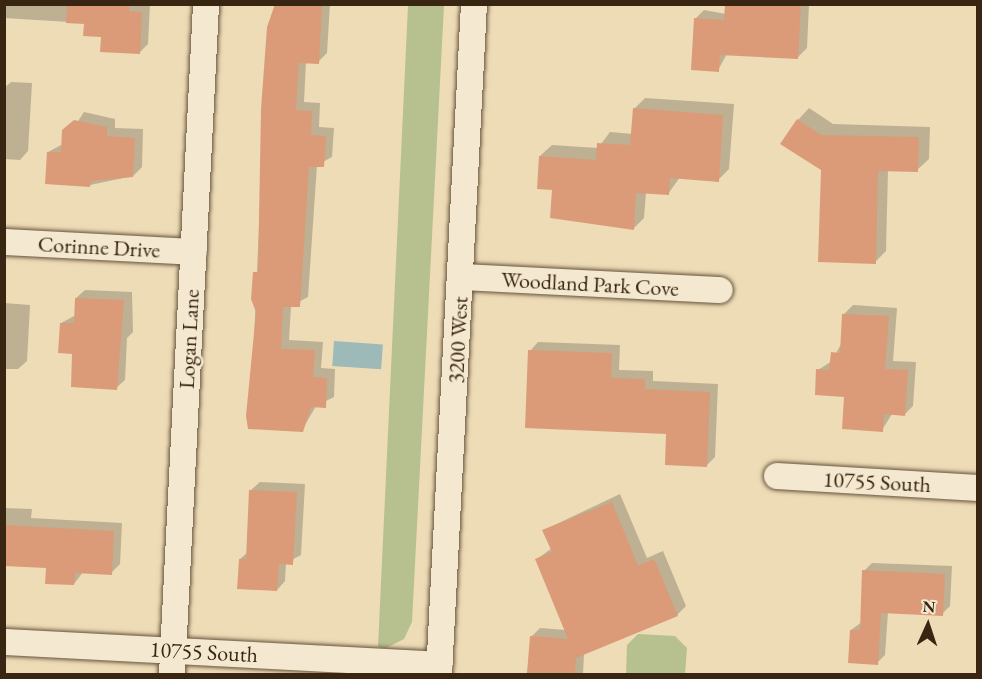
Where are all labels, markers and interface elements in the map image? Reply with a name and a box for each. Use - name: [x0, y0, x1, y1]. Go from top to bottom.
- street label: Corinne Drive: [37, 231, 161, 263]
- street label: Woodland Park Cove: [501, 266, 679, 302]
- street label: Logan Lane: [173, 288, 205, 390]
- street label: 3200 West: [443, 296, 473, 384]
- street label: 10755 South: [822, 466, 932, 498]
- north arrow: [898, 595, 958, 655]
- text: N: [922, 596, 936, 617]
- street label: 10755 South: [149, 636, 259, 668]

